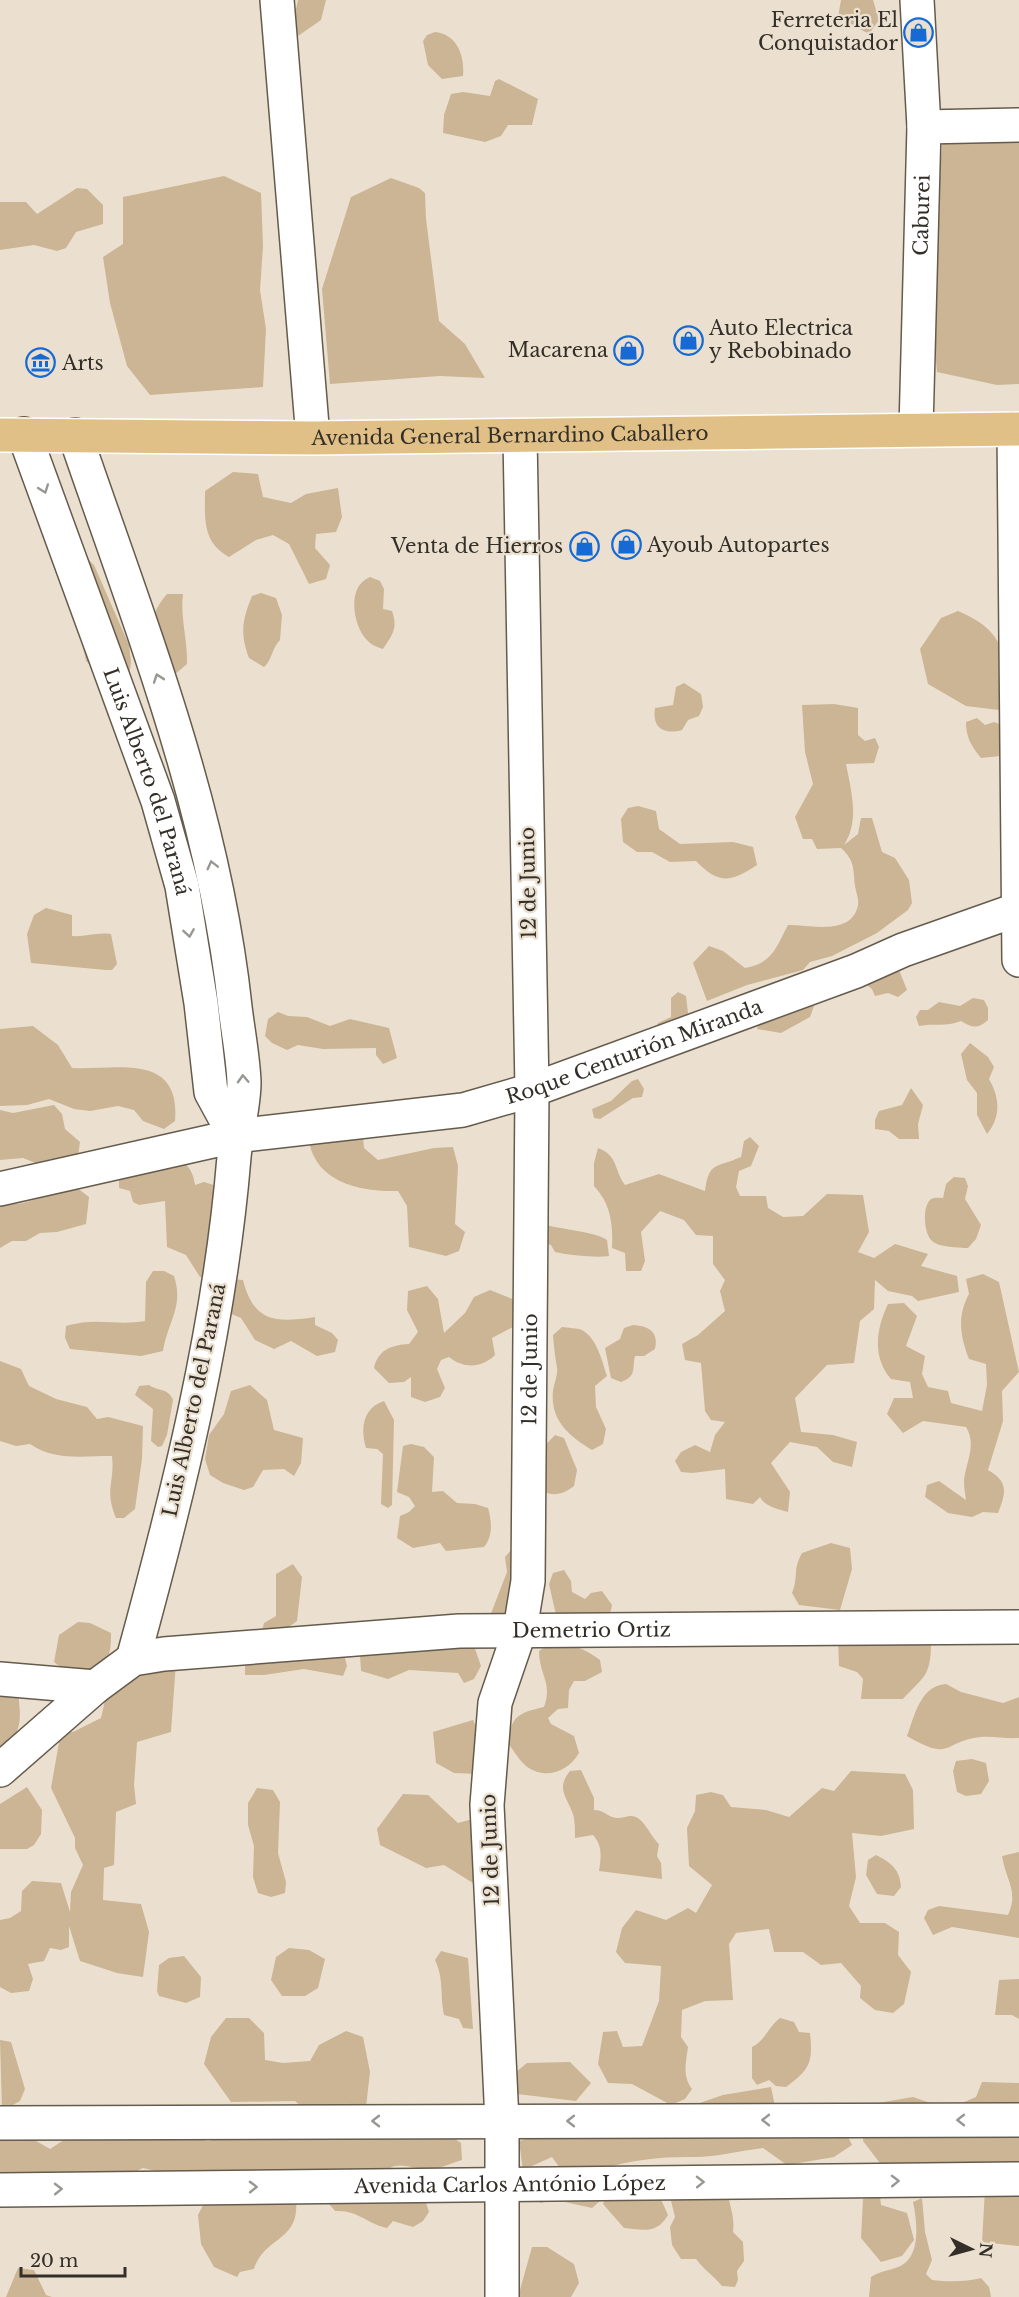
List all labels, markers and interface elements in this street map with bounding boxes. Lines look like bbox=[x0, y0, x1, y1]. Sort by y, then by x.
place label: Ferreteria El Conquistador bbox=[758, 8, 898, 55]
shop icon: Ferreteria El Conquistador bbox=[903, 16, 935, 48]
street label: Caburei bbox=[909, 174, 935, 256]
place label: Auto Electrica y Rebobinado bbox=[708, 316, 854, 363]
shop icon: Auto Electrica y Rebobinado bbox=[672, 324, 704, 356]
shop icon: Macarena bbox=[613, 334, 645, 366]
place label: Macarena bbox=[508, 338, 609, 362]
museum icon: Arts bbox=[25, 347, 57, 379]
place label: Arts bbox=[61, 351, 104, 375]
street label: Avenida General Bernardino Caballero bbox=[310, 421, 709, 450]
one-way arrow bbox=[36, 483, 49, 494]
shop icon: Ayoub Autopartes bbox=[610, 529, 642, 561]
shop icon: Venta de Hierros bbox=[568, 530, 600, 562]
place label: Ayoub Autopartes bbox=[646, 533, 830, 557]
place label: Venta de Hierros bbox=[390, 534, 563, 558]
street label: Luis Alberto del Paraná bbox=[98, 664, 195, 898]
one-way arrow bbox=[153, 673, 165, 684]
street label: 12 de Junio bbox=[515, 827, 541, 939]
one-way arrow bbox=[206, 860, 219, 870]
one-way arrow bbox=[183, 929, 195, 938]
street label: Roque Centurión Miranda bbox=[503, 994, 766, 1109]
one-way arrow bbox=[236, 1074, 249, 1083]
street label: Luis Alberto del Paraná bbox=[157, 1280, 231, 1519]
street label: 12 de Junio bbox=[517, 1313, 542, 1426]
street label: Demetrio Ortiz bbox=[512, 1617, 671, 1643]
street label: 12 de Junio bbox=[476, 1793, 504, 1907]
one-way arrow bbox=[761, 2114, 770, 2126]
one-way arrow bbox=[956, 2114, 965, 2126]
one-way arrow bbox=[371, 2115, 380, 2127]
one-way arrow bbox=[566, 2115, 575, 2127]
street label: Avenida Carlos António López bbox=[353, 2171, 666, 2198]
one-way arrow bbox=[891, 2174, 900, 2187]
one-way arrow bbox=[696, 2176, 705, 2189]
one-way arrow bbox=[249, 2181, 258, 2193]
one-way arrow bbox=[54, 2183, 63, 2196]
north arrow bbox=[941, 2219, 1001, 2279]
scale bar bbox=[21, 2240, 124, 2278]
text: N bbox=[975, 2242, 997, 2259]
text: 20 m bbox=[30, 2250, 78, 2272]

